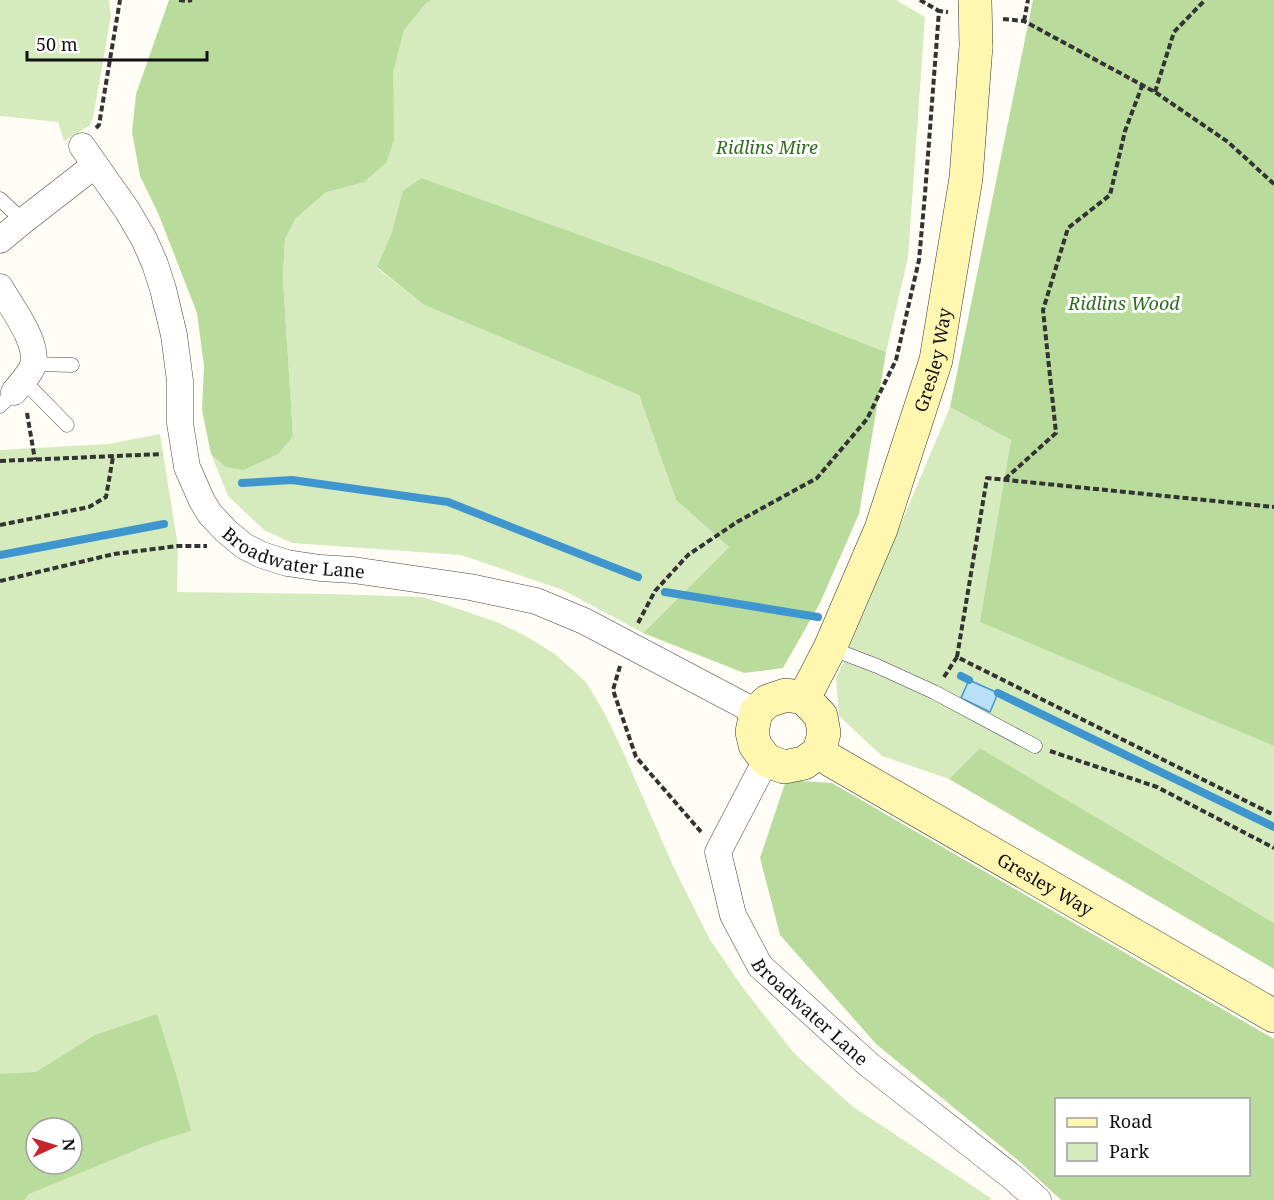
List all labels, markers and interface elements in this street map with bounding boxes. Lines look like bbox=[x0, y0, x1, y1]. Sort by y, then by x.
scale bar bbox=[27, 24, 207, 62]
text: 50 m bbox=[36, 32, 78, 56]
park label: Ridlins Mire bbox=[715, 135, 818, 159]
park label: Ridlins Wood bbox=[1067, 291, 1180, 315]
street label: Gresley Way bbox=[908, 305, 957, 415]
street label: Broadwater Lane bbox=[217, 521, 367, 584]
street label: Gresley Way bbox=[993, 847, 1098, 922]
street label: Broadwater Lane bbox=[746, 954, 874, 1071]
legend bbox=[1055, 1098, 1250, 1176]
text: Road bbox=[1109, 1109, 1152, 1133]
north arrow bbox=[24, 1116, 84, 1176]
text: N bbox=[58, 1138, 80, 1152]
text: Park bbox=[1109, 1139, 1149, 1163]

